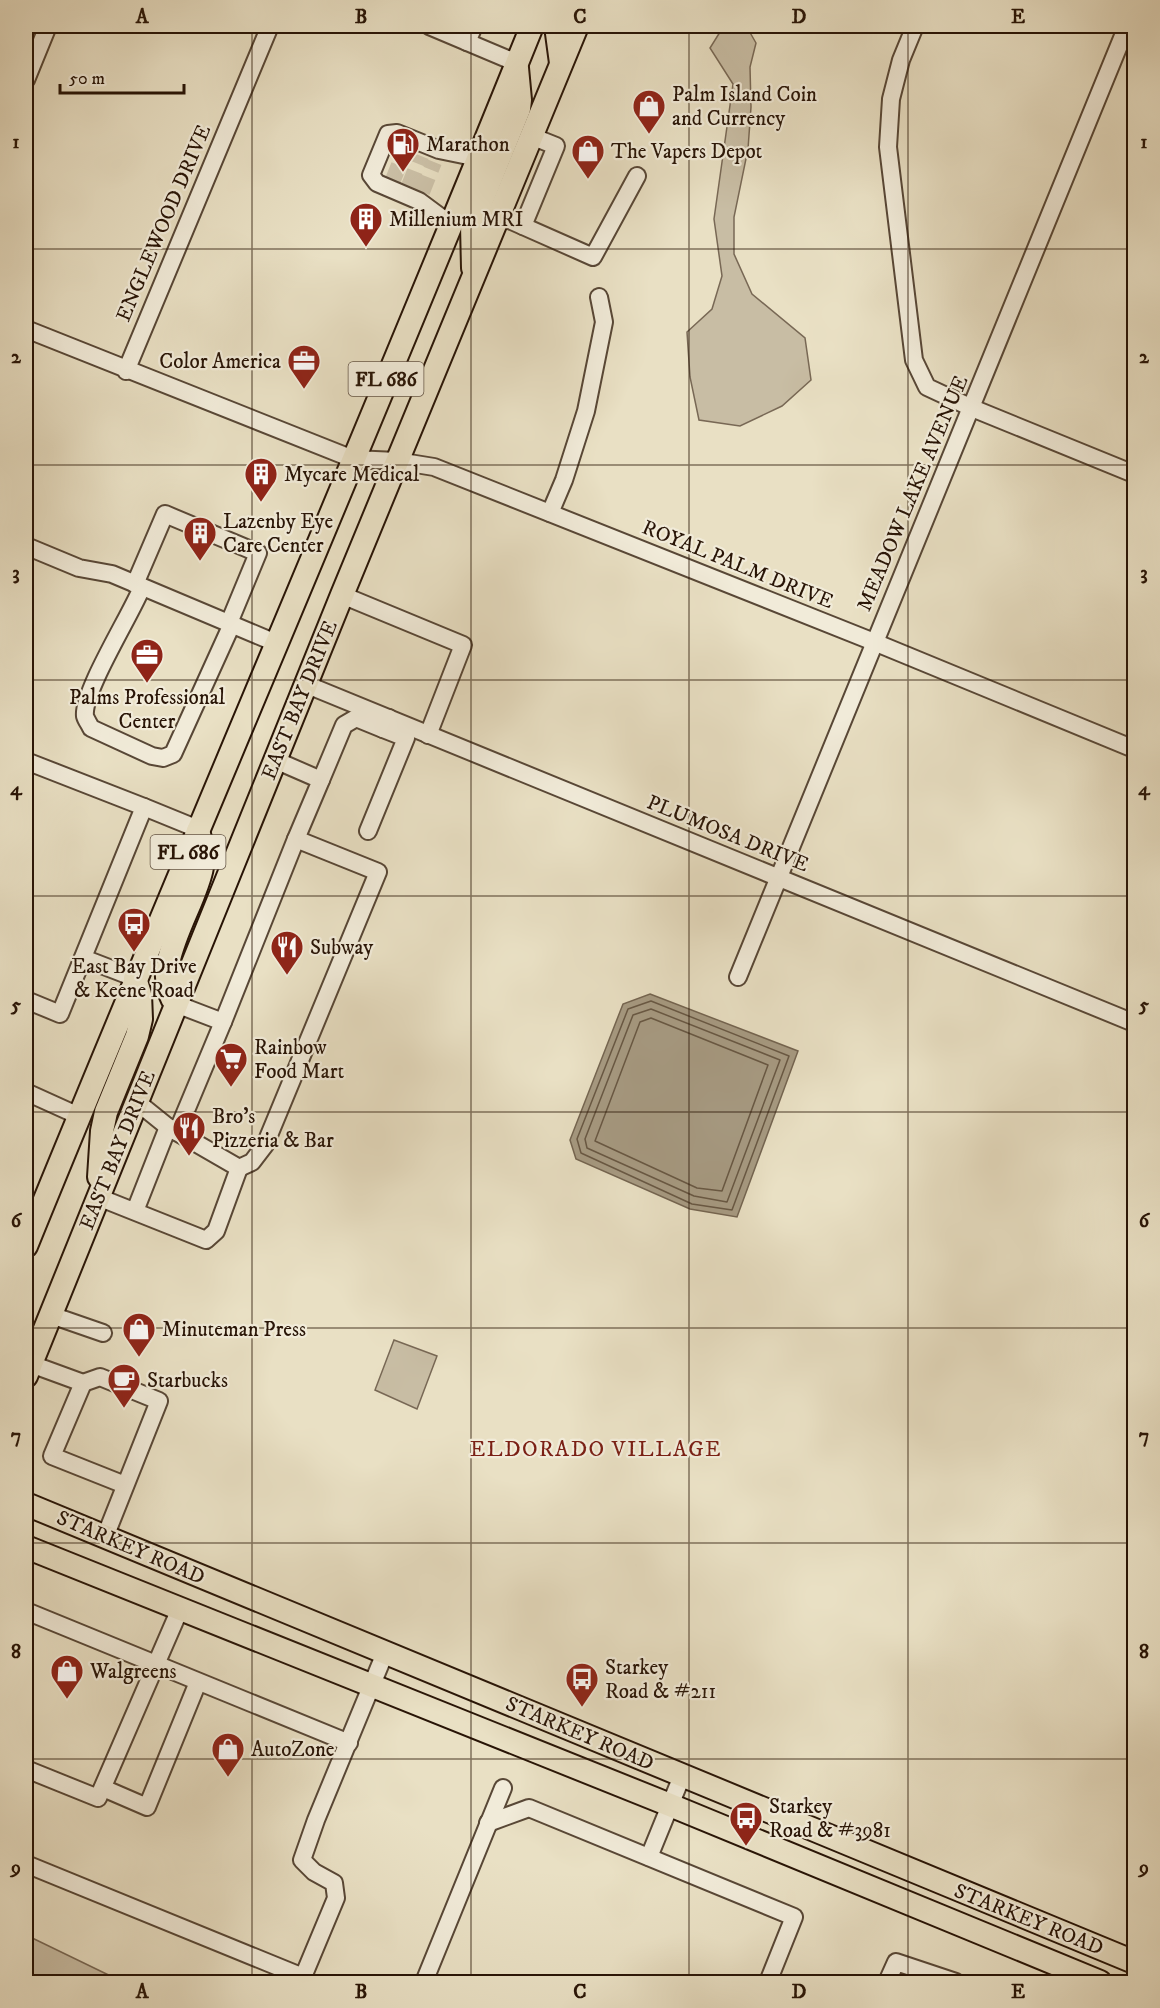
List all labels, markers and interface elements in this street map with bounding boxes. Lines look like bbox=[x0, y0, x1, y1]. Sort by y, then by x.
text: A bbox=[135, 5, 150, 30]
text: B bbox=[355, 5, 367, 30]
text: C bbox=[573, 5, 587, 30]
text: D bbox=[792, 5, 807, 30]
text: E bbox=[1011, 5, 1025, 30]
scale bar bbox=[60, 57, 184, 95]
text: 50 m bbox=[69, 68, 105, 90]
place label: Palm Island Coin and Currency bbox=[672, 82, 817, 132]
shop icon: Palm Island Coin and Currency bbox=[631, 88, 667, 135]
street label: ENGLEWOOD DRIVE bbox=[111, 121, 217, 326]
fuel station icon: Marathon bbox=[385, 126, 421, 173]
text: 1 bbox=[12, 130, 20, 155]
text: 1 bbox=[1140, 130, 1148, 155]
place label: Marathon bbox=[426, 132, 510, 158]
shop icon: The Vapers Depot bbox=[570, 133, 606, 180]
place label: The Vapers Depot bbox=[611, 139, 763, 165]
building icon: Millenium MRI bbox=[348, 201, 384, 248]
place label: Millenium MRI bbox=[389, 207, 523, 233]
office icon: Color America bbox=[286, 343, 322, 390]
text: 2 bbox=[11, 345, 22, 370]
text: 2 bbox=[1139, 345, 1150, 370]
place label: Color America bbox=[159, 349, 281, 375]
road number: FL 686 bbox=[348, 362, 424, 396]
street label: MEADOW LAKE AVENUE bbox=[851, 371, 975, 615]
building icon: Mycare Medical bbox=[243, 456, 279, 503]
place label: Mycare Medical bbox=[284, 462, 420, 488]
place label: Lazenby Eye Care Center bbox=[223, 509, 334, 559]
building icon: Lazenby Eye Care Center bbox=[182, 515, 218, 562]
street label: ROYAL PALM DRIVE bbox=[638, 515, 837, 615]
text: 3 bbox=[12, 561, 20, 586]
text: 3 bbox=[1140, 561, 1148, 586]
street label: EAST BAY DRIVE bbox=[256, 617, 344, 784]
office icon: Palms Professional Center bbox=[129, 637, 165, 684]
place label: Palms Professional Center bbox=[69, 685, 226, 735]
text: 4 bbox=[10, 777, 23, 802]
text: 4 bbox=[1138, 777, 1151, 802]
street label: PLUMOSA DRIVE bbox=[643, 790, 812, 878]
road number: FL 686 bbox=[150, 835, 225, 869]
bus stop icon: East Bay Drive & Keene Road bbox=[116, 906, 152, 953]
restaurant icon: Subway bbox=[269, 929, 305, 976]
place label: Subway bbox=[310, 935, 374, 961]
place label: East Bay Drive & Keene Road bbox=[71, 954, 197, 1004]
text: 5 bbox=[10, 993, 21, 1018]
text: 5 bbox=[1138, 993, 1149, 1018]
place label: Rainbow Food Mart bbox=[254, 1035, 345, 1085]
supermarket icon: Rainbow Food Mart bbox=[213, 1041, 249, 1088]
street label: EAST BAY DRIVE bbox=[74, 1067, 162, 1234]
place label: Bro's Pizzeria & Bar bbox=[212, 1104, 334, 1154]
restaurant icon: Bro's Pizzeria & Bar bbox=[171, 1110, 207, 1157]
text: 6 bbox=[11, 1209, 23, 1234]
text: 6 bbox=[1139, 1209, 1151, 1234]
shop icon: Minuteman Press bbox=[121, 1311, 157, 1358]
place label: Minuteman Press bbox=[162, 1317, 306, 1343]
cafe icon: Starbucks bbox=[106, 1362, 142, 1409]
place label: Starbucks bbox=[147, 1368, 228, 1394]
text: 7 bbox=[11, 1424, 21, 1449]
text: 7 bbox=[1139, 1424, 1149, 1449]
district label: ELDORADO VILLAGE bbox=[470, 1436, 722, 1463]
street label: STARKEY ROAD bbox=[53, 1505, 209, 1591]
text: 8 bbox=[11, 1640, 21, 1665]
text: 8 bbox=[1139, 1640, 1149, 1665]
shop icon: Walgreens bbox=[49, 1653, 85, 1700]
place label: Starkey Road & #211 bbox=[605, 1655, 716, 1705]
place label: Walgreens bbox=[89, 1659, 177, 1685]
bus stop icon: Starkey Road & #211 bbox=[564, 1661, 600, 1708]
street label: STARKEY ROAD bbox=[502, 1691, 658, 1777]
shop icon: AutoZone bbox=[210, 1731, 246, 1778]
place label: AutoZone bbox=[251, 1737, 335, 1763]
place label: Starkey Road & #3981 bbox=[769, 1794, 891, 1844]
bus stop icon: Starkey Road & #3981 bbox=[728, 1800, 764, 1847]
text: 9 bbox=[9, 1856, 21, 1881]
text: 9 bbox=[1137, 1856, 1149, 1881]
street label: STARKEY ROAD bbox=[950, 1878, 1107, 1962]
text: A bbox=[135, 1980, 150, 2005]
text: B bbox=[355, 1980, 367, 2005]
text: C bbox=[573, 1980, 587, 2005]
text: D bbox=[792, 1980, 807, 2005]
text: E bbox=[1011, 1980, 1025, 2005]

